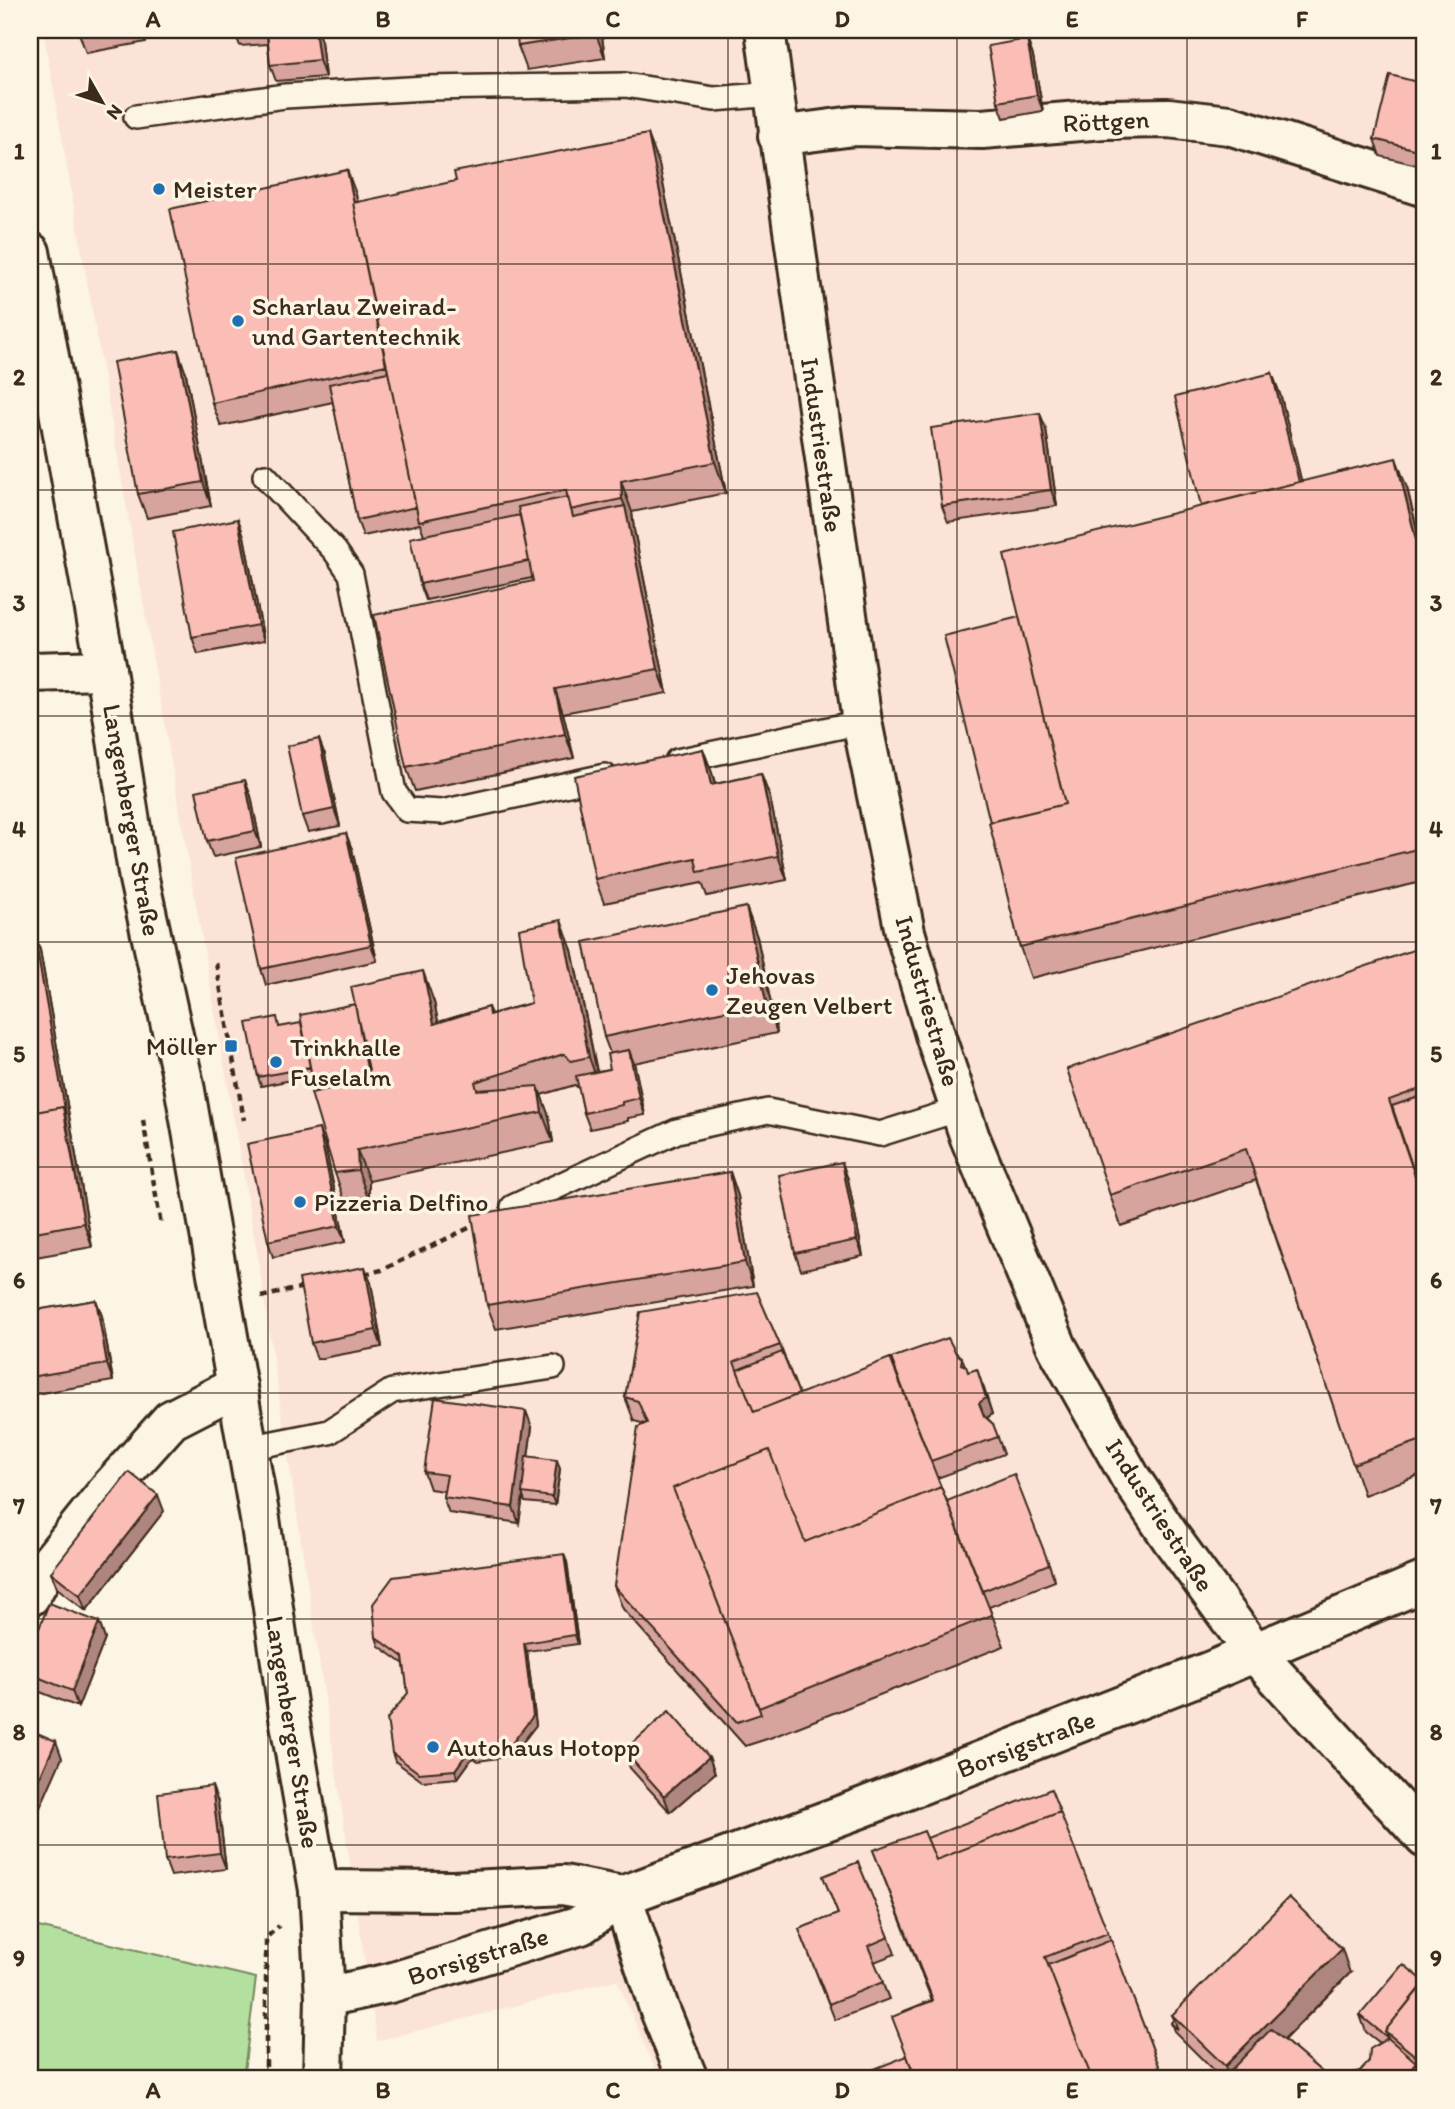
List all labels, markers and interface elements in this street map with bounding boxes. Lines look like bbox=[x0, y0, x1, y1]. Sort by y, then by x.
text: A bbox=[145, 5, 161, 33]
text: B bbox=[376, 5, 391, 33]
text: C bbox=[606, 5, 621, 33]
text: D bbox=[834, 5, 850, 33]
text: E bbox=[1066, 5, 1079, 33]
text: F bbox=[1296, 5, 1309, 33]
north arrow bbox=[66, 66, 136, 136]
text: N bbox=[102, 100, 128, 125]
street label: Röttgen bbox=[1062, 103, 1150, 139]
text: 1 bbox=[14, 137, 25, 165]
text: 1 bbox=[1431, 137, 1442, 165]
place label: Meister bbox=[173, 173, 257, 205]
marker: Meister bbox=[151, 181, 167, 197]
place label: Scharlau Zweirad- und Gartentechnik bbox=[252, 290, 461, 352]
marker: Scharlau Zweirad- und Gartentechnik bbox=[230, 313, 246, 329]
street label: Industriestraße bbox=[794, 355, 850, 535]
text: 2 bbox=[13, 363, 26, 391]
text: 2 bbox=[1430, 363, 1443, 391]
text: 3 bbox=[13, 589, 26, 617]
text: 3 bbox=[1430, 589, 1443, 617]
street label: Langenberger Straße bbox=[96, 701, 168, 939]
text: 4 bbox=[12, 815, 26, 843]
text: 4 bbox=[1429, 815, 1443, 843]
street label: Industriestraße bbox=[888, 912, 968, 1090]
place label: Jehovas Zeugen Velbert bbox=[726, 959, 893, 1021]
marker: Jehovas Zeugen Velbert bbox=[704, 982, 720, 998]
place label: Möller bbox=[146, 1030, 218, 1062]
place label: Trinkhalle Fuselalm bbox=[290, 1031, 401, 1093]
marker: Möller bbox=[223, 1038, 239, 1054]
text: 5 bbox=[13, 1040, 25, 1068]
text: 5 bbox=[1430, 1040, 1442, 1068]
marker: Trinkhalle Fuselalm bbox=[268, 1054, 284, 1070]
place label: Pizzeria Delfino bbox=[314, 1186, 489, 1218]
marker: Pizzeria Delfino bbox=[292, 1194, 308, 1210]
text: 6 bbox=[13, 1266, 25, 1294]
text: 6 bbox=[1430, 1266, 1442, 1294]
street label: Industriestraße bbox=[1099, 1432, 1221, 1598]
text: 7 bbox=[12, 1492, 25, 1520]
text: 7 bbox=[1429, 1492, 1442, 1520]
street label: Langenberger Straße bbox=[259, 1613, 327, 1851]
street label: Borsigstraße bbox=[952, 1703, 1100, 1785]
text: 8 bbox=[13, 1718, 26, 1746]
text: 8 bbox=[1430, 1718, 1443, 1746]
place label: Autohaus Hotopp bbox=[447, 1731, 640, 1763]
marker: Autohaus Hotopp bbox=[425, 1739, 441, 1755]
street label: Borsigstraße bbox=[404, 1919, 552, 1993]
text: 9 bbox=[13, 1944, 25, 1972]
text: 9 bbox=[1430, 1944, 1442, 1972]
text: A bbox=[145, 2076, 161, 2104]
text: B bbox=[376, 2076, 391, 2104]
text: C bbox=[606, 2076, 621, 2104]
text: D bbox=[834, 2076, 850, 2104]
text: E bbox=[1066, 2076, 1079, 2104]
text: F bbox=[1296, 2076, 1309, 2104]

